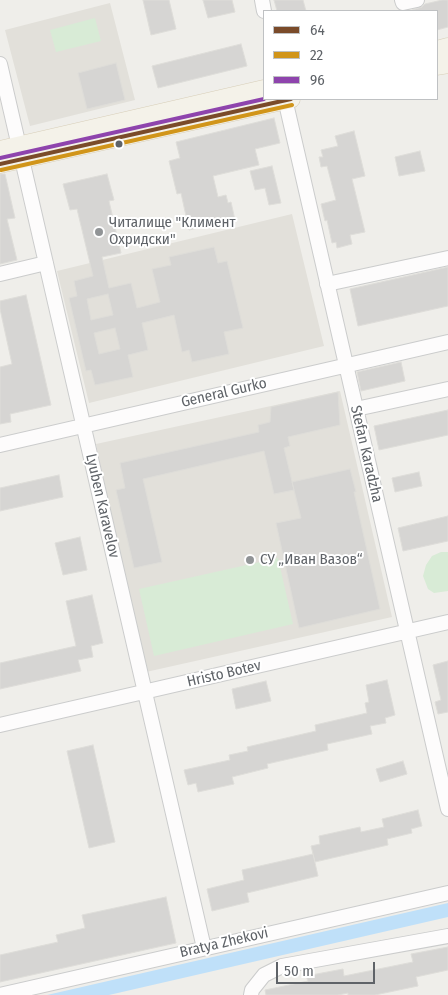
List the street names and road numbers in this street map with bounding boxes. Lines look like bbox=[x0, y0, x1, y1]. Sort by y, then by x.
street label: General Gurko bbox=[179, 374, 269, 412]
street label: Stefan Karadzha bbox=[346, 404, 386, 504]
street label: Lyuben Karavelov bbox=[81, 452, 123, 560]
street label: Hristo Botev bbox=[185, 657, 263, 691]
street label: Bratya Zhekovi bbox=[178, 924, 270, 962]

